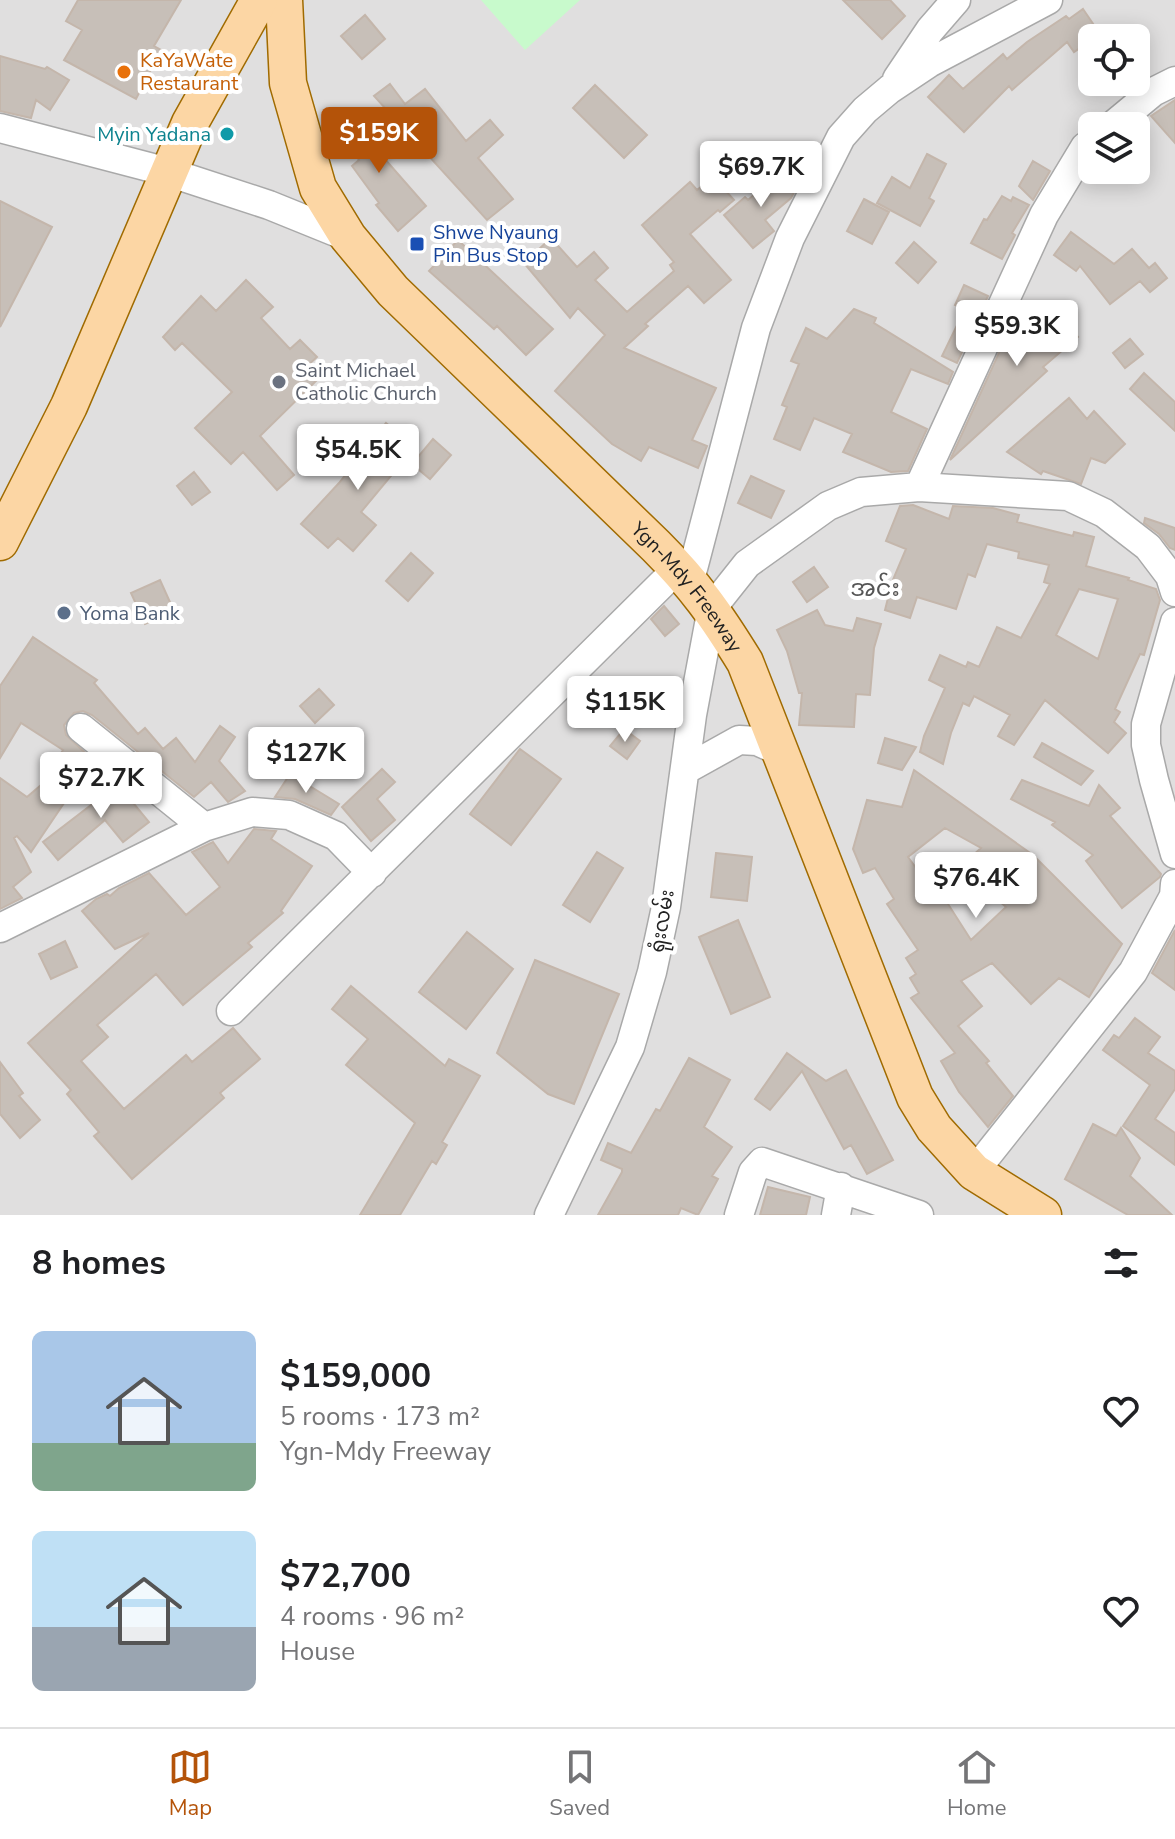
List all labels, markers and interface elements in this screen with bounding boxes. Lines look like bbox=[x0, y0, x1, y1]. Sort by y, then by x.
map controls bbox=[1078, 24, 1150, 184]
button: locate bbox=[1078, 24, 1150, 96]
place label: KaYaWate Restaurant bbox=[140, 47, 239, 97]
marker: KaYaWate Restaurant bbox=[115, 63, 133, 81]
pin: $159K bbox=[323, 107, 435, 175]
button: layers bbox=[1078, 112, 1150, 184]
text: $159K bbox=[339, 115, 419, 150]
place label: Myin Yadana bbox=[97, 121, 211, 148]
marker: Myin Yadana bbox=[218, 125, 236, 143]
pin: $69.7K bbox=[696, 141, 826, 209]
text: $69.7K bbox=[718, 149, 804, 184]
place label: Shwe Nyaung Pin Bus Stop bbox=[433, 219, 559, 269]
marker: Shwe Nyaung Pin Bus Stop bbox=[408, 235, 426, 253]
pin: $59.3K bbox=[952, 300, 1082, 368]
text: $59.3K bbox=[974, 308, 1060, 343]
place label: Saint Michael Catholic Church bbox=[295, 357, 437, 407]
marker: Saint Michael Catholic Church bbox=[270, 373, 288, 391]
pin: $54.5K bbox=[293, 424, 423, 492]
text: $54.5K bbox=[315, 432, 401, 467]
street label: Ygn-Mdy Freeway bbox=[625, 515, 750, 658]
district label: အင်း bbox=[850, 572, 900, 604]
place label: Yoma Bank bbox=[79, 600, 181, 627]
marker: Yoma Bank bbox=[55, 604, 73, 622]
pin: $115K bbox=[569, 676, 681, 744]
text: $115K bbox=[585, 684, 665, 719]
pin: $127K bbox=[250, 727, 362, 795]
text: $127K bbox=[266, 735, 346, 770]
pin: $72.7K bbox=[36, 752, 166, 820]
text: $72.7K bbox=[58, 760, 144, 795]
pin: $76.4K bbox=[911, 852, 1041, 920]
text: $76.4K bbox=[933, 860, 1019, 895]
street label: ရုံးလမ်း bbox=[642, 887, 684, 955]
text: 8 homes bbox=[32, 1240, 166, 1286]
icon: filters bbox=[1099, 1241, 1143, 1285]
text: $159,000 bbox=[280, 1353, 431, 1399]
icon: home bbox=[96, 1363, 192, 1459]
icon: heart bbox=[1099, 1389, 1143, 1433]
text: 5 rooms · 173 m² bbox=[280, 1399, 480, 1434]
text: Ygn-Mdy Freeway bbox=[280, 1434, 491, 1469]
text: $72,700 bbox=[280, 1553, 411, 1599]
icon: home bbox=[96, 1563, 192, 1659]
icon: heart bbox=[1099, 1589, 1143, 1633]
text: 4 rooms · 96 m² bbox=[280, 1599, 464, 1634]
text: House bbox=[280, 1634, 355, 1669]
tab: Map bbox=[168, 1745, 212, 1823]
tab: Saved bbox=[549, 1745, 610, 1823]
tab: Home bbox=[947, 1745, 1007, 1823]

